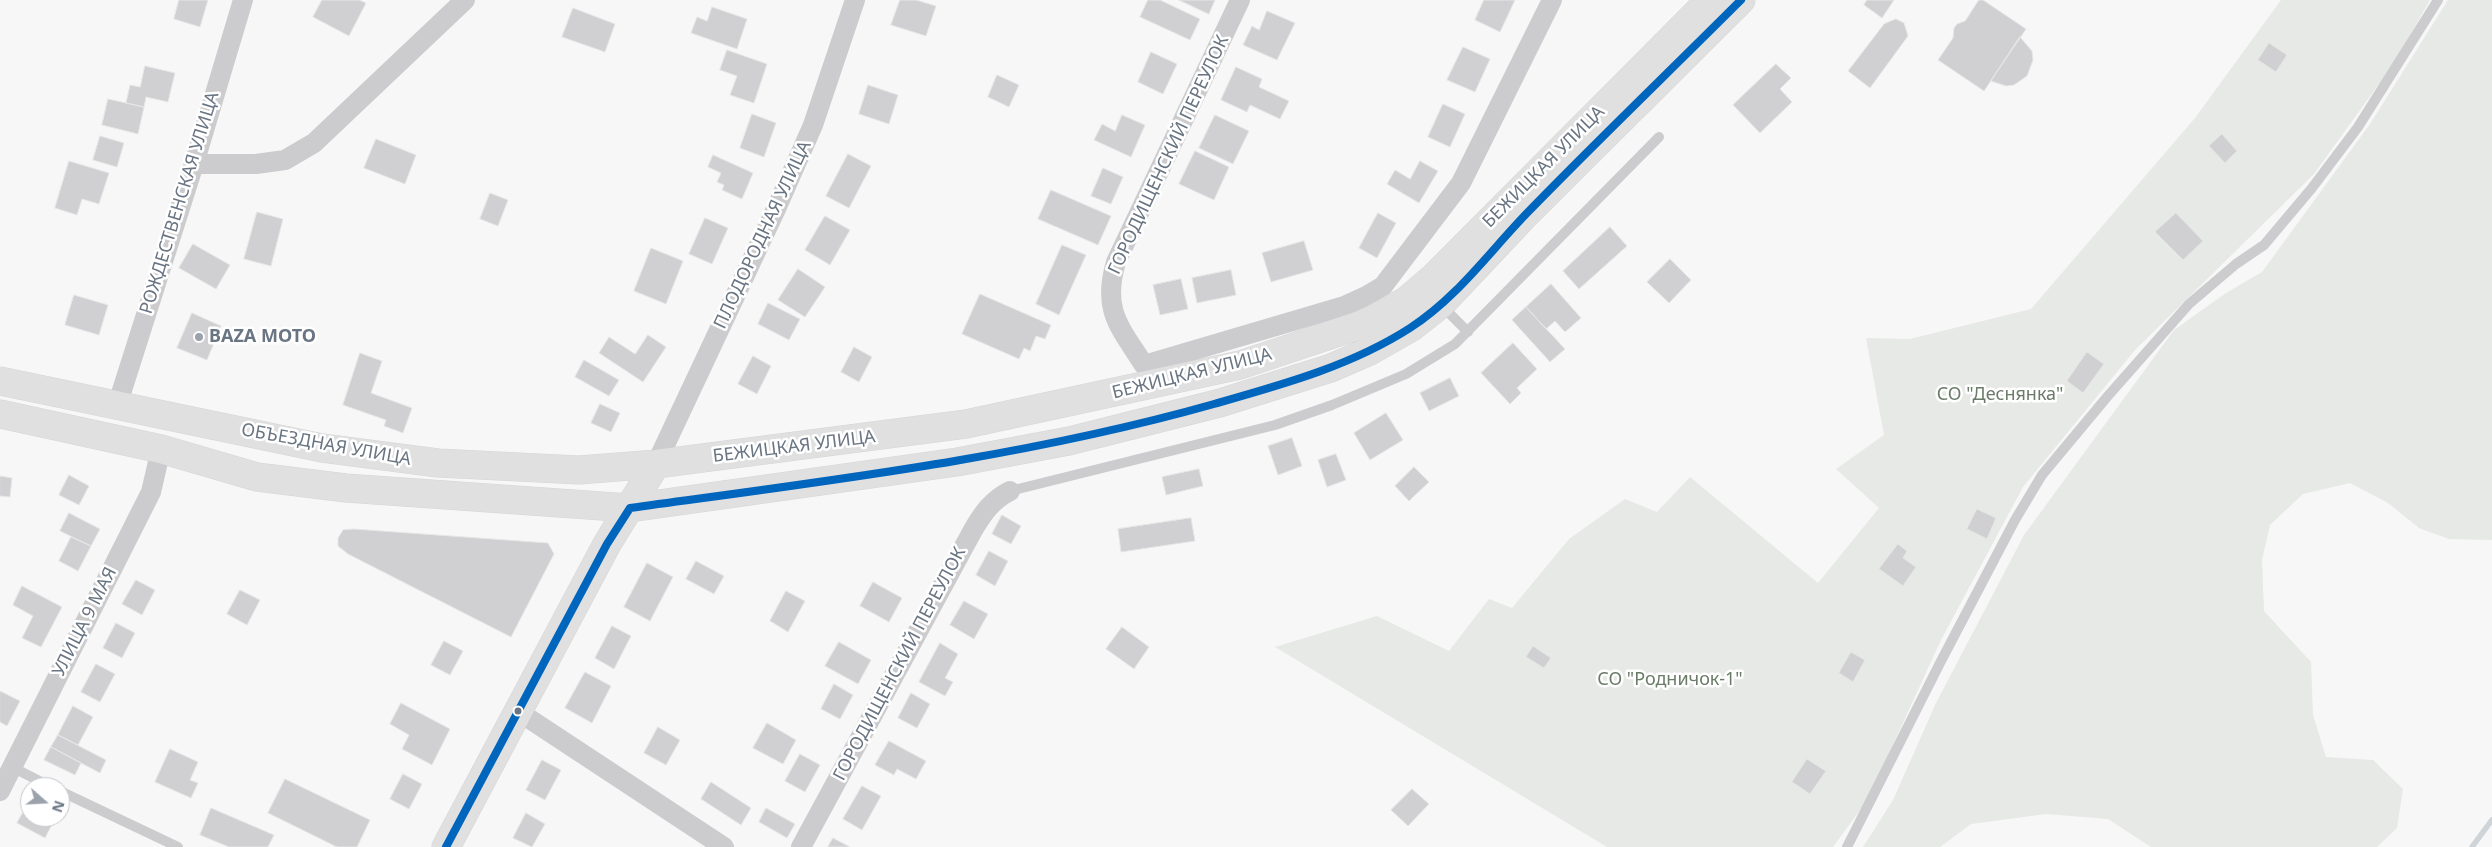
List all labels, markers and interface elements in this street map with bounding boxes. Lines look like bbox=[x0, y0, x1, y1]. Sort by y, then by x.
street label: ГОРОДИЩЕНСКИЙ ПЕРЕУЛОК bbox=[1104, 32, 1234, 278]
street label: РОЖДЕСТВЕНСКАЯ УЛИЦА bbox=[136, 89, 224, 317]
street label: БЕЖИЦКАЯ УЛИЦА bbox=[1479, 102, 1609, 232]
street label: ПЛОДОРОДНАЯ УЛИЦА bbox=[710, 137, 816, 333]
place label: BAZA MOTO bbox=[209, 326, 316, 348]
marker: BAZA MOTO bbox=[193, 331, 205, 343]
street label: БЕЖИЦКАЯ УЛИЦА bbox=[1110, 344, 1274, 404]
park label: СО "Деснянка" bbox=[1937, 384, 2063, 406]
street label: ОБЪЕЗДНАЯ УЛИЦА bbox=[239, 419, 413, 471]
street label: БЕЖИЦКАЯ УЛИЦА bbox=[711, 426, 877, 468]
street label: ГОРОДИЩЕНСКИЙ ПЕРЕУЛОК bbox=[829, 544, 971, 784]
street label: УЛИЦА 9 МАЯ bbox=[48, 564, 122, 680]
park label: СО "Родничок-1" bbox=[1597, 669, 1743, 691]
unlabelled marker bbox=[513, 706, 523, 716]
north arrow bbox=[20, 777, 70, 827]
text: N bbox=[48, 798, 70, 815]

